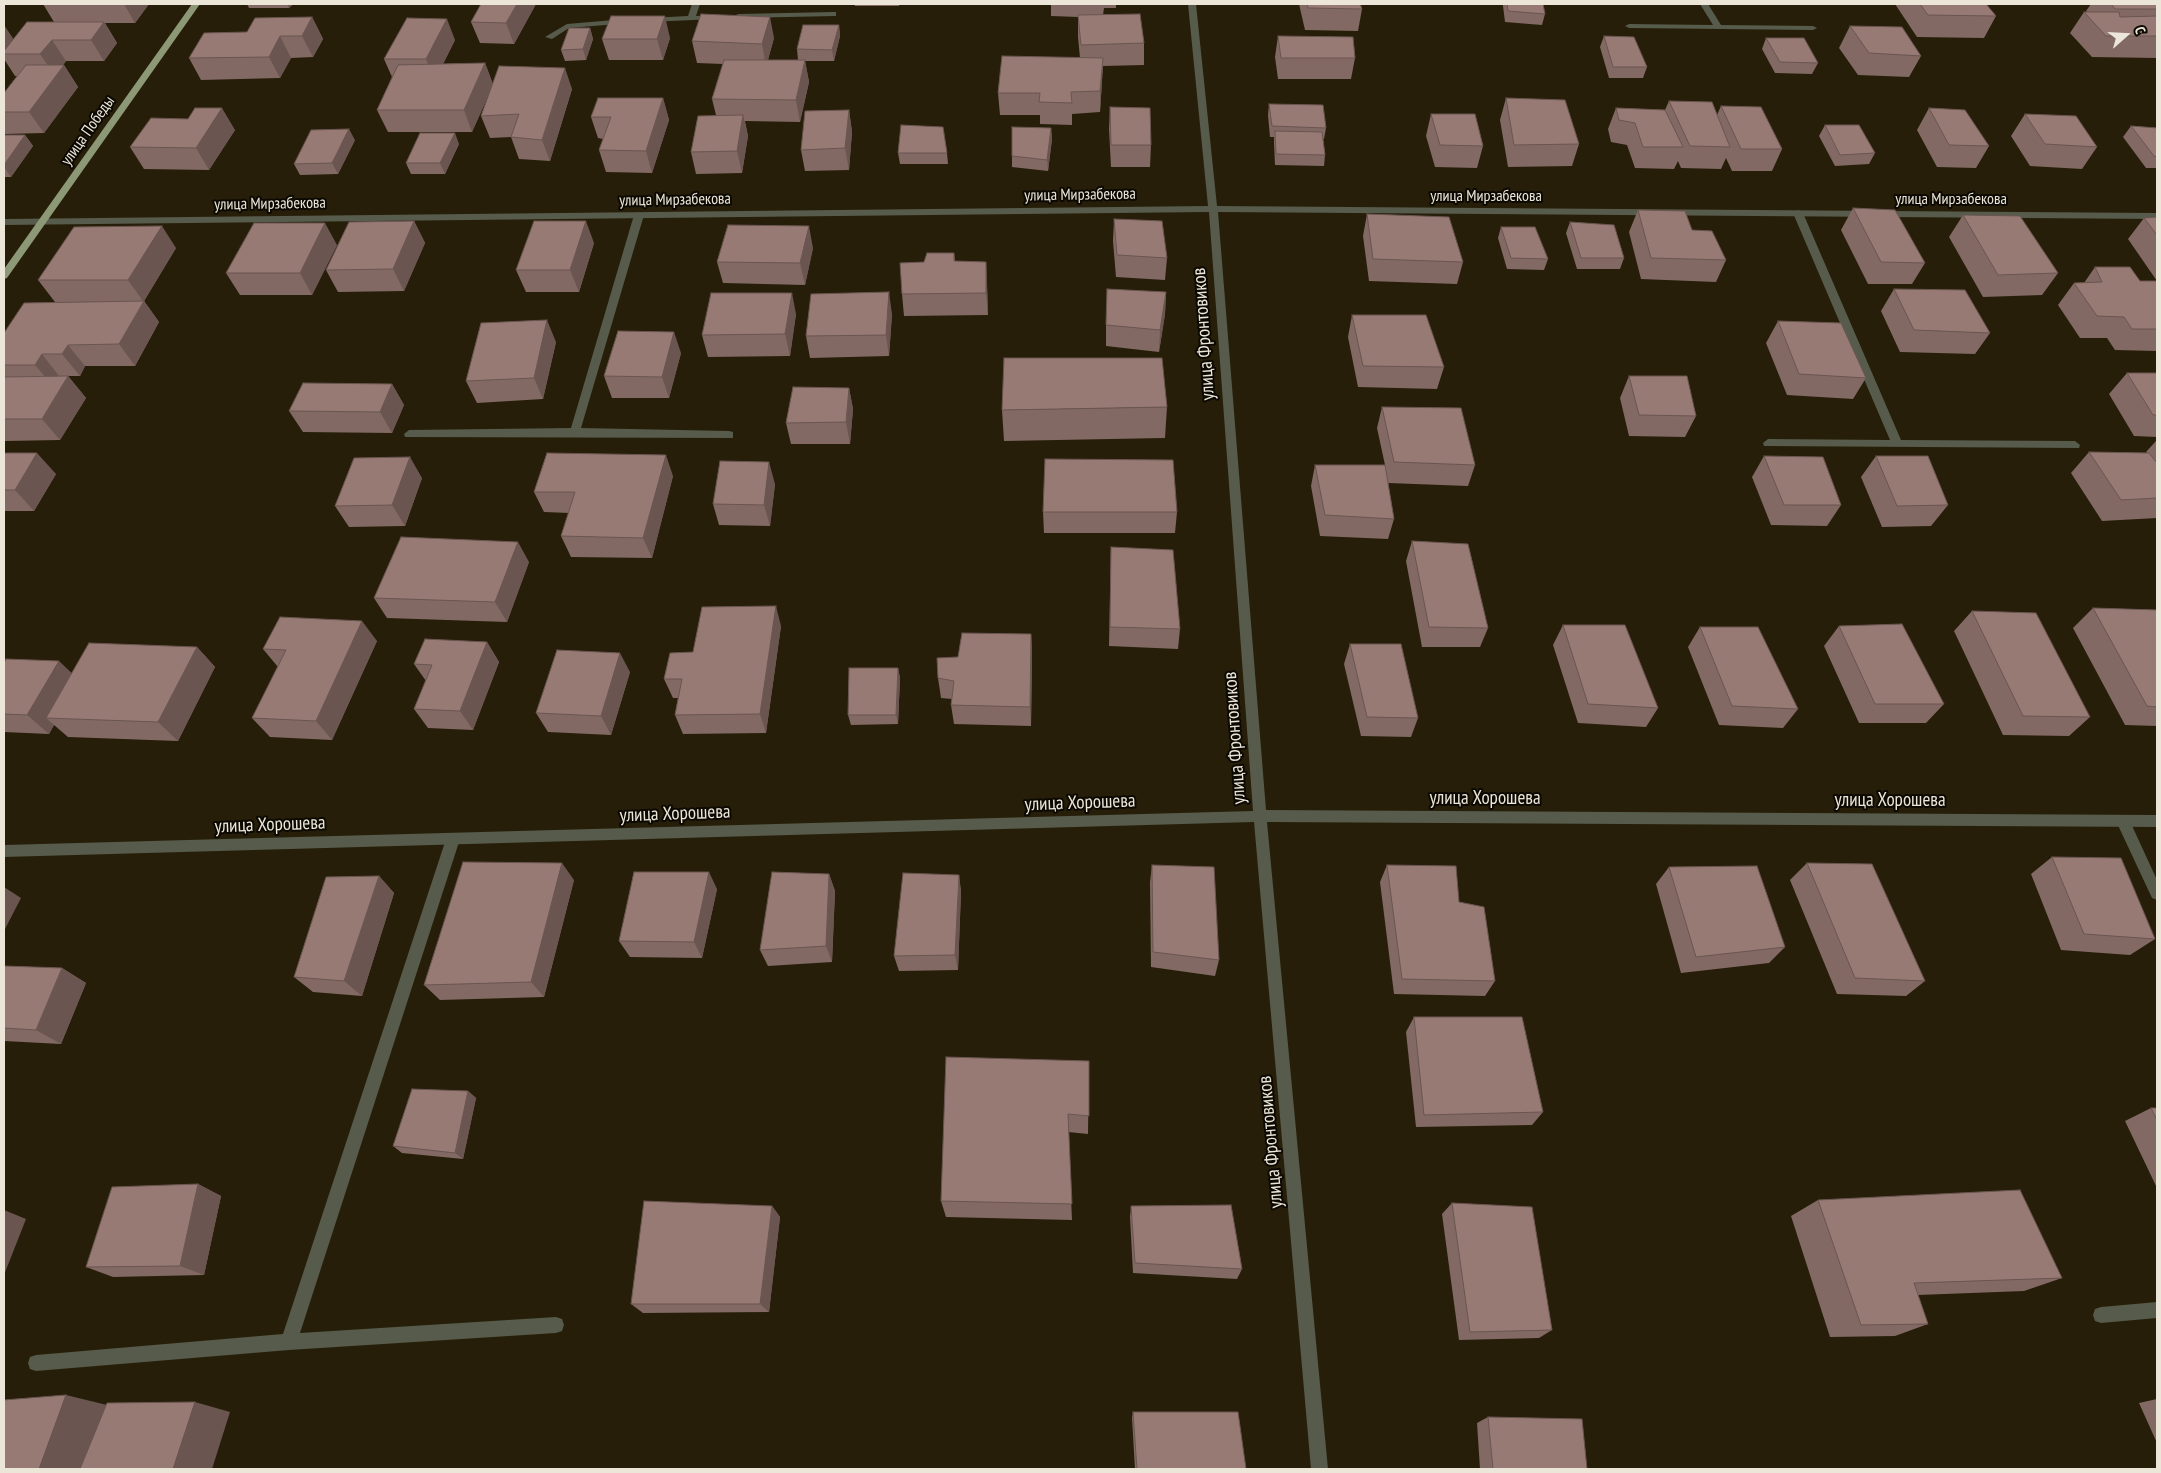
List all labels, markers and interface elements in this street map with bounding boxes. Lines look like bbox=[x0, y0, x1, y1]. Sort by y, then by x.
north arrow bbox=[2101, 10, 2151, 60]
text: С bbox=[2131, 24, 2150, 36]
street label: улица Победы bbox=[57, 93, 119, 169]
street label: улица Мирзабекова bbox=[1024, 184, 1136, 206]
street label: улица Мирзабекова bbox=[1430, 186, 1542, 206]
street label: улица Мирзабекова bbox=[619, 189, 731, 211]
street label: улица Мирзабекова bbox=[1895, 189, 2007, 209]
street label: улица Мирзабекова bbox=[214, 193, 326, 215]
street label: улица Фронтовиков bbox=[1188, 267, 1220, 401]
street label: улица Фронтовиков bbox=[1219, 671, 1251, 805]
street label: улица Хорошева bbox=[1430, 788, 1540, 810]
street label: улица Хорошева bbox=[1024, 790, 1136, 816]
street label: улица Хорошева bbox=[1835, 790, 1945, 812]
street label: улица Хорошева bbox=[619, 801, 731, 827]
street label: улица Хорошева bbox=[214, 812, 326, 838]
street label: улица Фронтовиков bbox=[1254, 1075, 1288, 1209]

